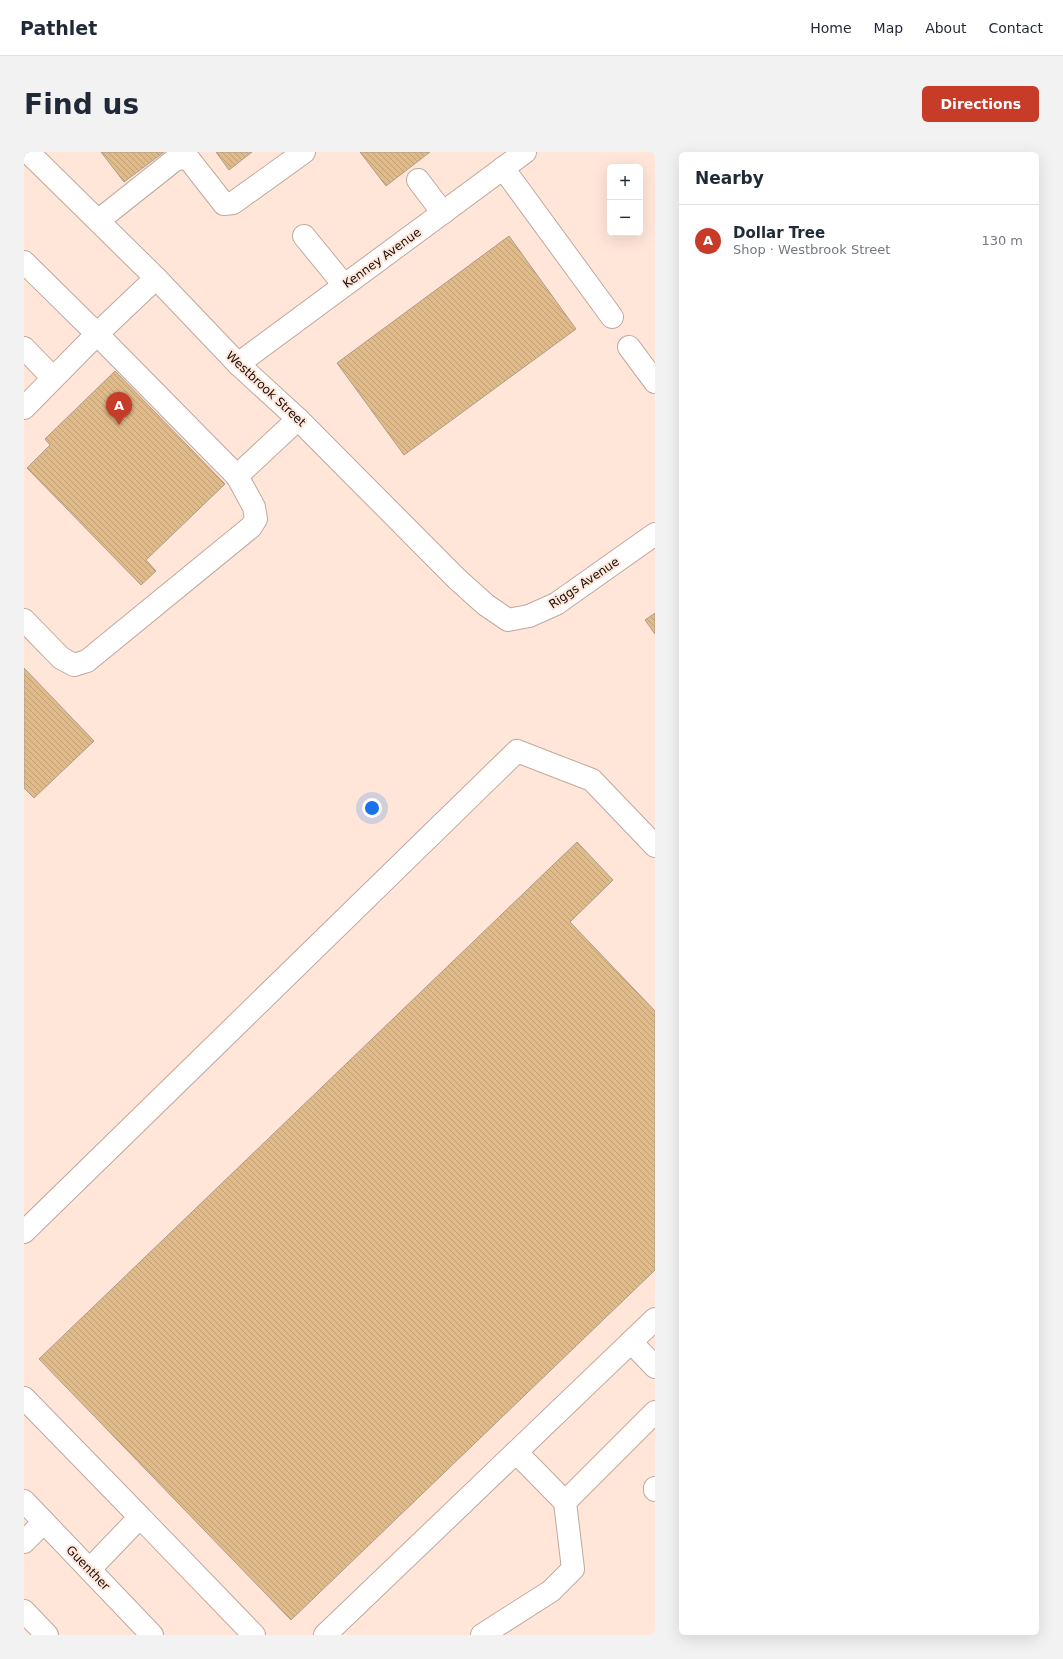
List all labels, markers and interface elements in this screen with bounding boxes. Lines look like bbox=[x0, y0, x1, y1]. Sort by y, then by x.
text: Pathlet bbox=[20, 17, 97, 39]
text: Home bbox=[810, 20, 852, 36]
text: Map bbox=[874, 20, 903, 36]
text: About bbox=[925, 20, 967, 36]
text: Contact bbox=[989, 20, 1043, 36]
button: Directions bbox=[922, 86, 1039, 122]
text: Find us bbox=[24, 88, 139, 121]
map controls bbox=[607, 164, 643, 236]
button: + bbox=[607, 164, 643, 200]
text: Nearby bbox=[695, 168, 764, 188]
button: − bbox=[607, 200, 643, 236]
text: Dollar Tree bbox=[733, 224, 825, 242]
street label: Kenney Avenue bbox=[340, 225, 424, 291]
text: A bbox=[703, 233, 713, 248]
text: 130 m bbox=[981, 233, 1023, 248]
text: Shop · Westbrook Street bbox=[733, 242, 890, 257]
street label: Westbrook Street bbox=[223, 349, 309, 430]
pin: A bbox=[106, 392, 132, 425]
street label: Riggs Avenue bbox=[546, 554, 622, 612]
your location bbox=[362, 798, 382, 818]
street label: Guenther bbox=[63, 1543, 113, 1593]

